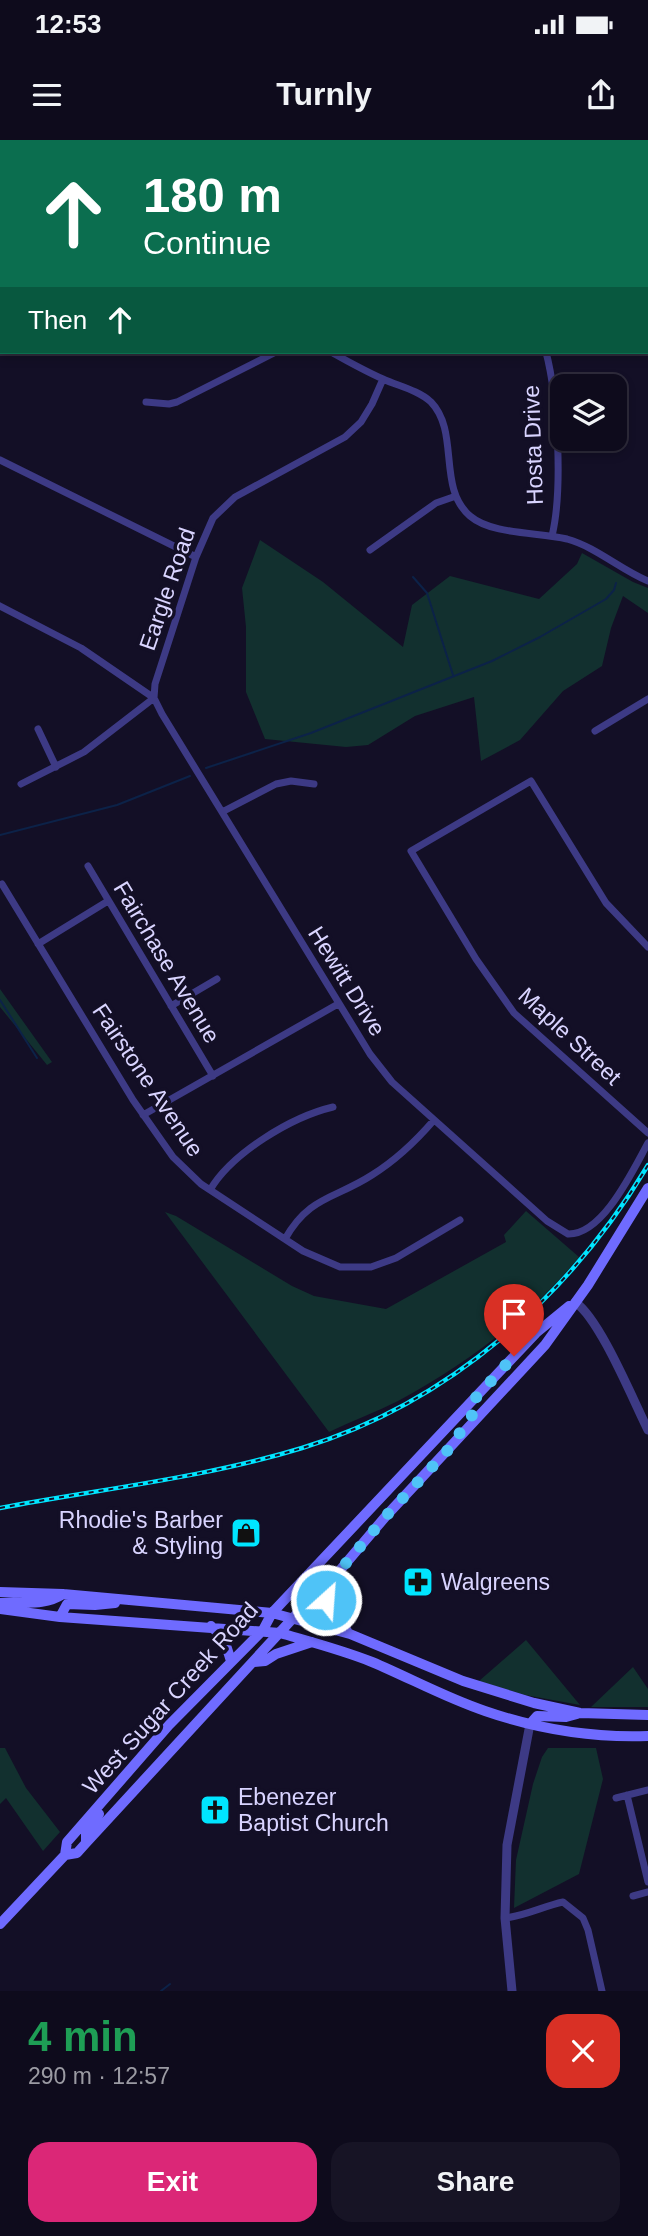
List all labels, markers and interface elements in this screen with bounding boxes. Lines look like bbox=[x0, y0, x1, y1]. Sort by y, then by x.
text: 12:53 bbox=[35, 9, 102, 39]
icon: menu bbox=[28, 76, 66, 114]
text: Turnly bbox=[276, 76, 372, 112]
icon: share bbox=[582, 76, 620, 114]
icon: ahead bbox=[28, 168, 119, 259]
text: 180 m bbox=[143, 168, 282, 222]
text: Continue bbox=[143, 225, 271, 261]
icon: ahead bbox=[101, 301, 139, 339]
text: Then bbox=[28, 305, 87, 335]
map controls bbox=[550, 374, 627, 451]
button: layers bbox=[550, 374, 627, 451]
street label: Hosta Drive bbox=[518, 385, 548, 505]
street label: Eargle Road bbox=[134, 524, 200, 654]
street label: Fairchase Avenue bbox=[109, 877, 225, 1047]
street label: Hewitt Drive bbox=[303, 922, 391, 1040]
street label: Maple Street bbox=[513, 982, 627, 1090]
street label: Fairstone Avenue bbox=[87, 999, 209, 1161]
pin bbox=[484, 1284, 544, 1356]
icon: arrive bbox=[495, 1295, 533, 1333]
place label: Rhodie's Barber & Styling bbox=[59, 1507, 223, 1559]
shop icon: Rhodie's Barber & Styling bbox=[229, 1516, 263, 1550]
position arrow bbox=[289, 1563, 363, 1637]
pharmacy icon: Walgreens bbox=[401, 1565, 435, 1599]
place label: Walgreens bbox=[441, 1569, 550, 1595]
street label: West Sugar Creek Road bbox=[77, 1597, 263, 1799]
place label: Ebenezer Baptist Church bbox=[238, 1784, 389, 1836]
church icon: Ebenezer Baptist Church bbox=[198, 1793, 232, 1827]
text: 4 min bbox=[28, 2013, 138, 2060]
button: close bbox=[546, 2014, 620, 2088]
text: 290 m · 12:57 bbox=[28, 2063, 170, 2089]
button: Exit bbox=[28, 2142, 317, 2222]
button: Share bbox=[331, 2142, 620, 2222]

